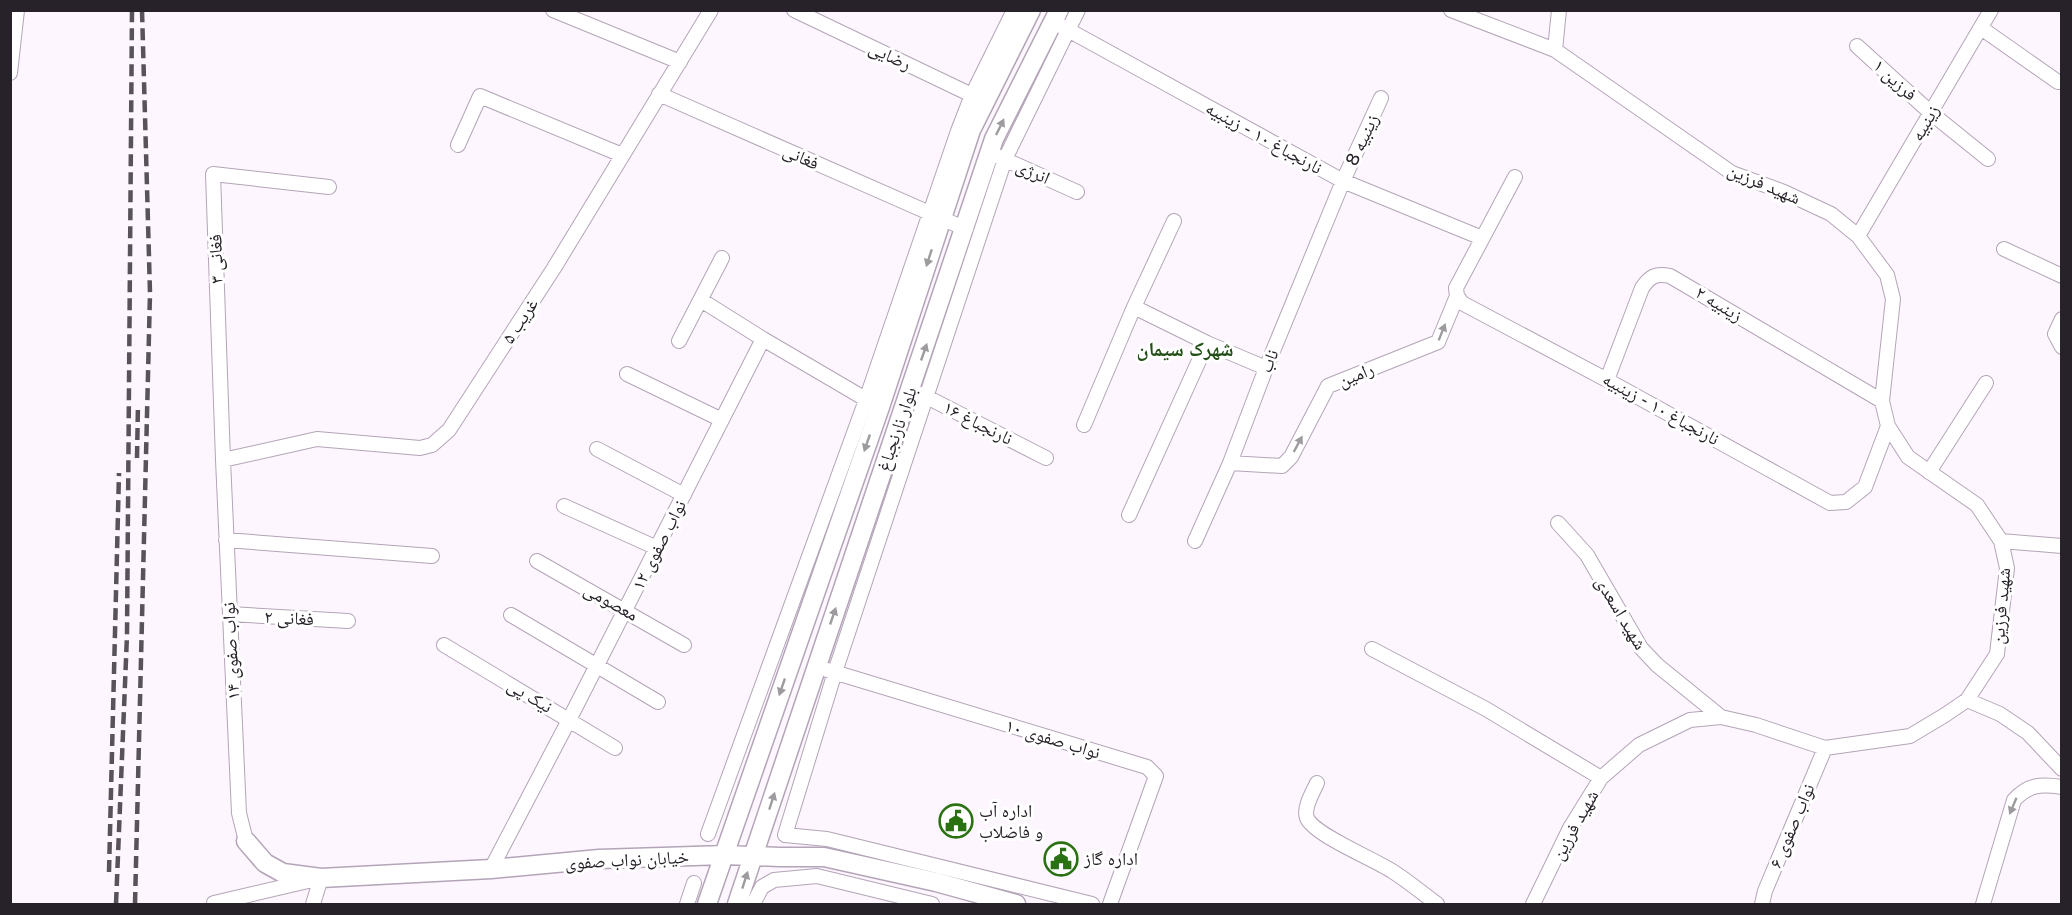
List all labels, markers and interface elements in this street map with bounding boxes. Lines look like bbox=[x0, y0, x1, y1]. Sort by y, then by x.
street label: رضایی bbox=[865, 37, 915, 75]
street label: فرزین ۱ bbox=[1869, 55, 1921, 105]
street label: نارنجباغ ۱۰ - زینبیه bbox=[1202, 97, 1326, 179]
street label: زینبیه bbox=[1906, 101, 1944, 145]
street label: زینبیه 8 bbox=[1341, 111, 1383, 169]
one-way arrow bbox=[995, 119, 1005, 136]
street label: فغانی bbox=[780, 139, 822, 175]
street label: انرژی bbox=[1013, 155, 1053, 189]
street label: شهید فرزین bbox=[1724, 159, 1804, 209]
street label: فغانی ۳ bbox=[204, 234, 228, 284]
one-way arrow bbox=[924, 249, 934, 267]
street label: زینبیه ۲ bbox=[1691, 281, 1747, 327]
street label: غریب ۵ bbox=[497, 294, 543, 348]
one-way arrow bbox=[1438, 323, 1447, 341]
district label: شهرک سیمان bbox=[1136, 338, 1234, 362]
one-way arrow bbox=[919, 343, 929, 361]
street label: ناب bbox=[1254, 346, 1284, 376]
street label: رامین bbox=[1335, 358, 1377, 392]
street label: نارنجباغ ۱۰ - زینبیه bbox=[1599, 368, 1723, 450]
street label: بلوار نارنجباغ bbox=[872, 384, 922, 474]
street label: نارنجباغ ۱۶ bbox=[940, 396, 1016, 450]
one-way arrow bbox=[862, 434, 872, 452]
one-way arrow bbox=[1293, 435, 1303, 452]
street label: نواب صفوی ۱۲ bbox=[627, 496, 691, 594]
street label: شهید فرزین bbox=[1987, 567, 2015, 645]
street label: شهید اسعدی bbox=[1591, 572, 1651, 654]
street label: معصومی bbox=[580, 578, 642, 626]
street label: نواب صفوی ۱۴ bbox=[217, 602, 245, 700]
street label: فغانی ۲ bbox=[264, 606, 314, 630]
one-way arrow bbox=[829, 607, 839, 625]
street label: نیک پی bbox=[503, 674, 557, 718]
one-way arrow bbox=[777, 678, 787, 696]
street label: نواب صفوی ۱۰ bbox=[1003, 714, 1103, 764]
street label: نواب صفوی ۶ bbox=[1764, 780, 1820, 872]
street label: شهید فرزین bbox=[1547, 786, 1603, 864]
one-way arrow bbox=[767, 792, 777, 810]
one-way arrow bbox=[2008, 797, 2018, 815]
place label: اداره آب و فاضلاب bbox=[979, 800, 1043, 843]
public building icon: اداره آب و فاضلاب bbox=[938, 803, 974, 839]
public building icon: اداره گاز bbox=[1043, 841, 1079, 877]
street label: خیابان نواب صفوی bbox=[564, 846, 690, 874]
place label: اداره گاز bbox=[1083, 848, 1138, 870]
one-way arrow bbox=[741, 871, 750, 889]

